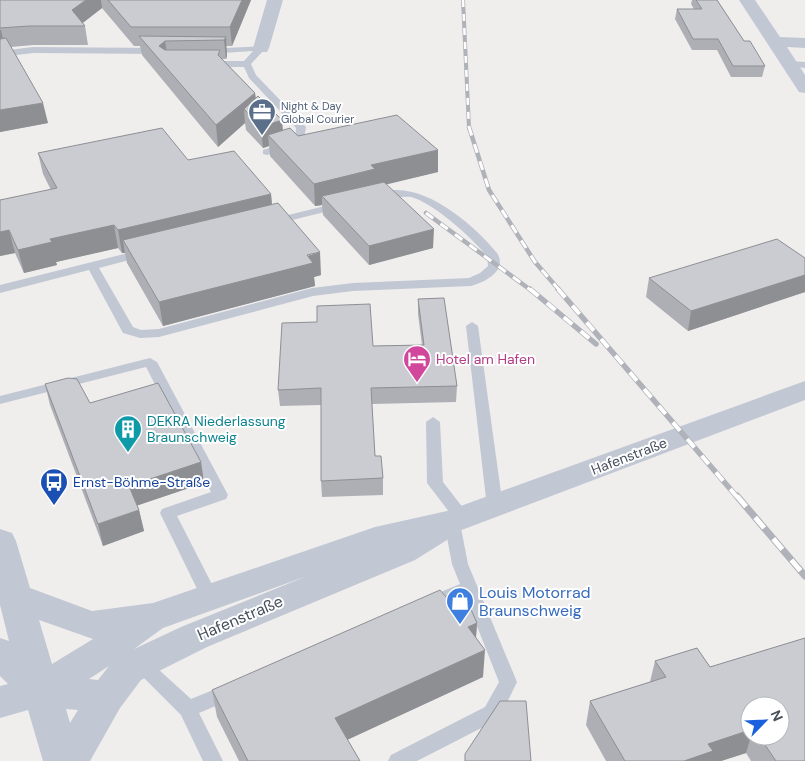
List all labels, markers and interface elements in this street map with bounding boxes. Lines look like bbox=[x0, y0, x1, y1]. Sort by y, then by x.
office icon: Night & Day Global Courier bbox=[247, 97, 277, 136]
place label: Night & Day Global Courier bbox=[281, 99, 354, 126]
hotel icon: Hotel am Hafen bbox=[402, 344, 432, 383]
place label: Hotel am Hafen bbox=[436, 350, 535, 368]
place label: DEKRA Niederlassung Braunschweig bbox=[147, 412, 286, 446]
building icon: DEKRA Niederlassung Braunschweig bbox=[113, 414, 143, 453]
street label: Hafenstraße bbox=[589, 433, 669, 479]
bus stop icon: Ernst-Böhme-Straße bbox=[39, 467, 69, 506]
place label: Ernst-Böhme-Straße bbox=[73, 473, 210, 491]
place label: Louis Motorrad Braunschweig bbox=[479, 582, 591, 621]
shop icon: Louis Motorrad Braunschweig bbox=[445, 586, 475, 625]
street label: Hafenstraße bbox=[194, 591, 286, 645]
north arrow bbox=[740, 696, 790, 746]
text: N bbox=[767, 707, 787, 724]

